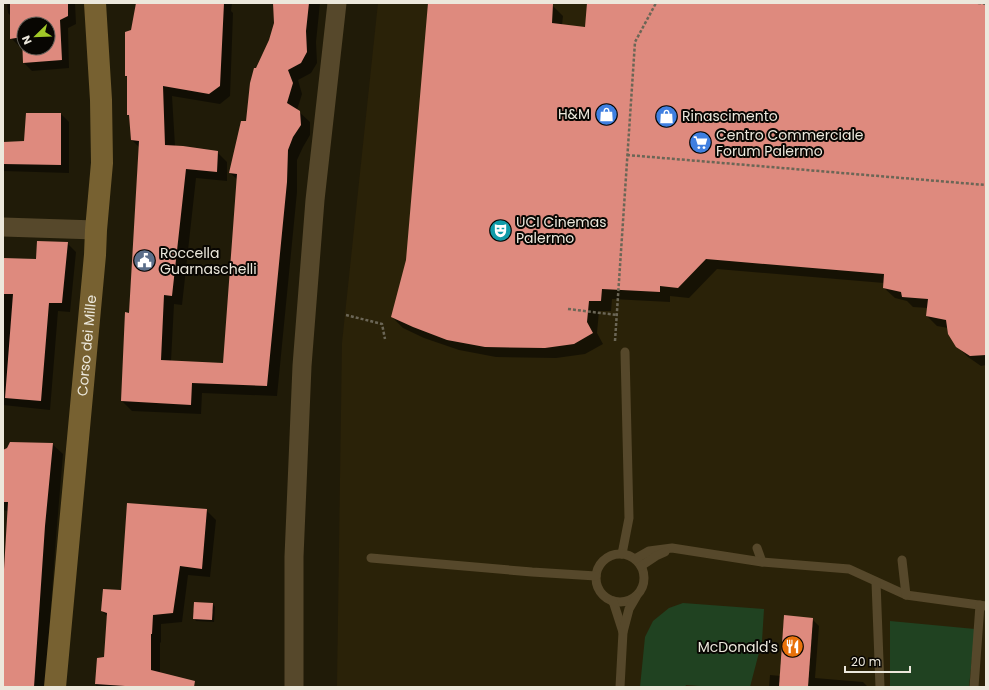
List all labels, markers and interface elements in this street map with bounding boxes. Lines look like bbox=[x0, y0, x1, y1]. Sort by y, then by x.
north arrow bbox=[16, 16, 56, 56]
text: N bbox=[18, 33, 36, 47]
shop icon: H&M bbox=[593, 101, 619, 127]
shop icon: Rinascimento bbox=[654, 103, 680, 129]
place label: H&M bbox=[558, 104, 590, 124]
place label: Rinascimento bbox=[682, 106, 778, 126]
place label: Centro Commerciale Forum Palermo bbox=[716, 125, 864, 161]
supermarket icon: Centro Commerciale Forum Palermo bbox=[688, 130, 714, 156]
place label: UCI Cinemas Palermo bbox=[516, 212, 607, 248]
theatre icon: UCI Cinemas Palermo bbox=[487, 217, 513, 243]
place label: Roccella Guarnaschelli bbox=[160, 243, 257, 279]
public building icon: Roccella Guarnaschelli bbox=[131, 248, 157, 274]
street label: Corso dei Mille bbox=[72, 294, 101, 397]
restaurant icon: McDonald's bbox=[780, 634, 806, 660]
place label: McDonald's bbox=[698, 637, 778, 657]
scale bar bbox=[845, 648, 910, 674]
text: 20 m bbox=[851, 653, 881, 670]

